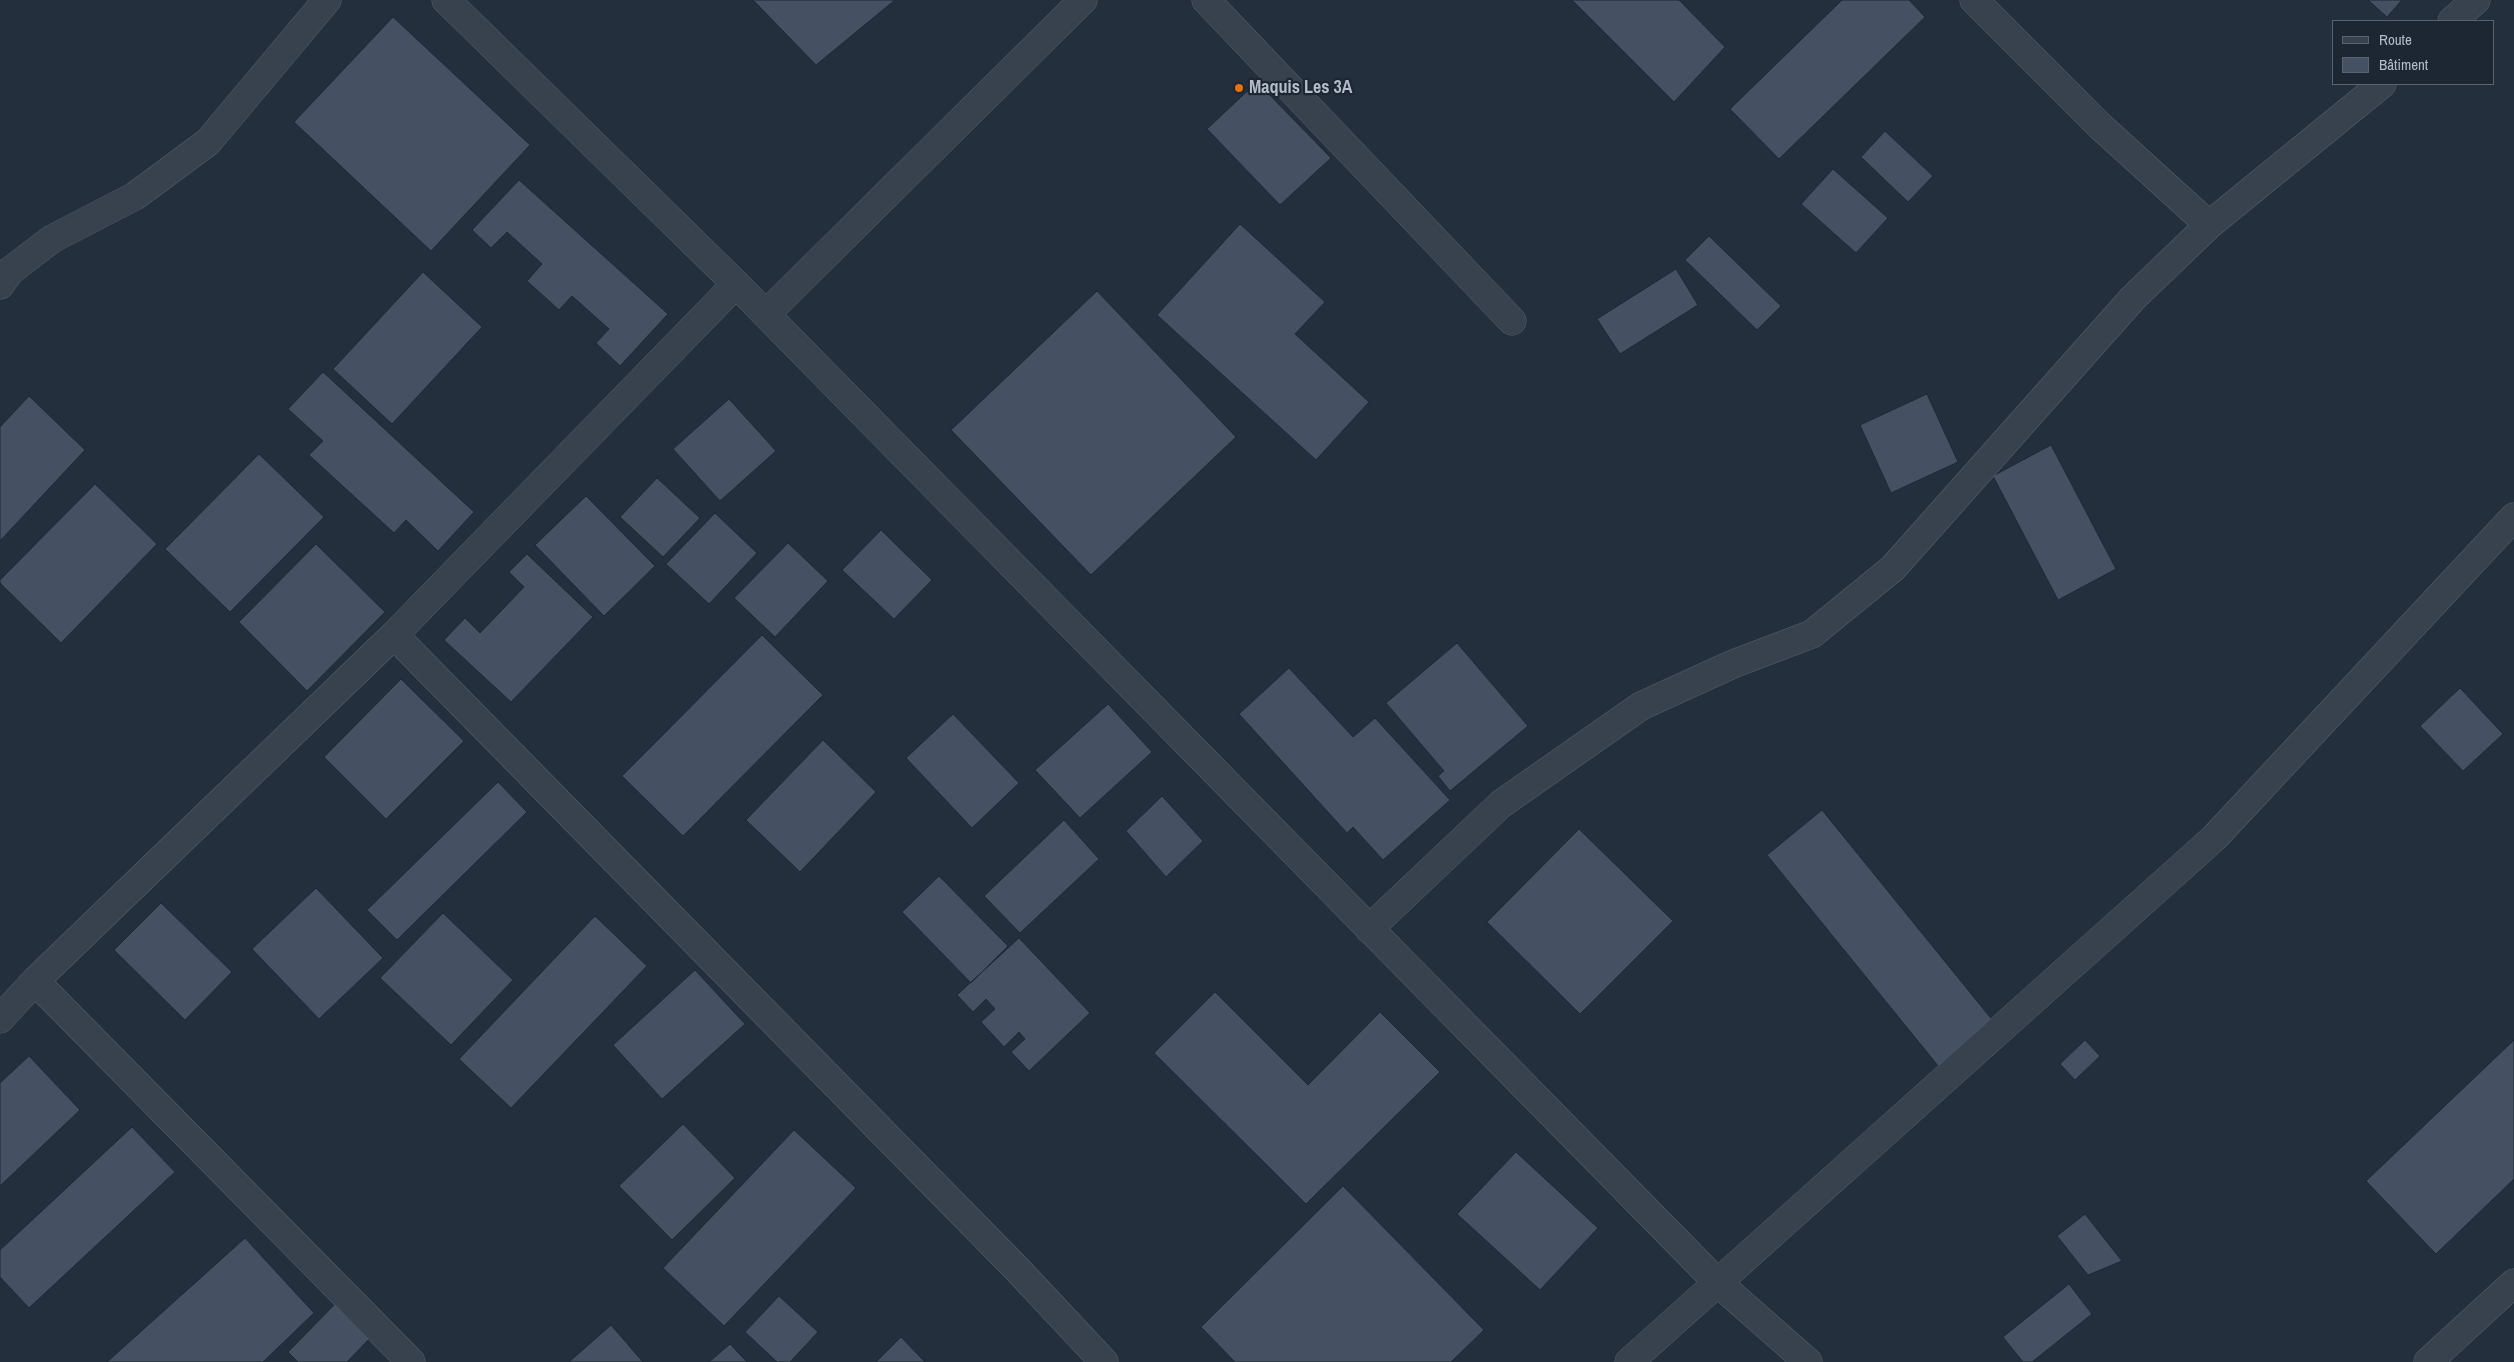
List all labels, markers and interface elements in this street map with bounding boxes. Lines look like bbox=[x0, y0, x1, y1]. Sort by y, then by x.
legend bbox=[2332, 20, 2494, 85]
text: Route bbox=[2379, 29, 2412, 50]
text: Bâtiment bbox=[2379, 54, 2428, 75]
place label: Maquis Les 3A bbox=[1249, 77, 1352, 99]
marker: Maquis Les 3A bbox=[1233, 82, 1245, 94]

